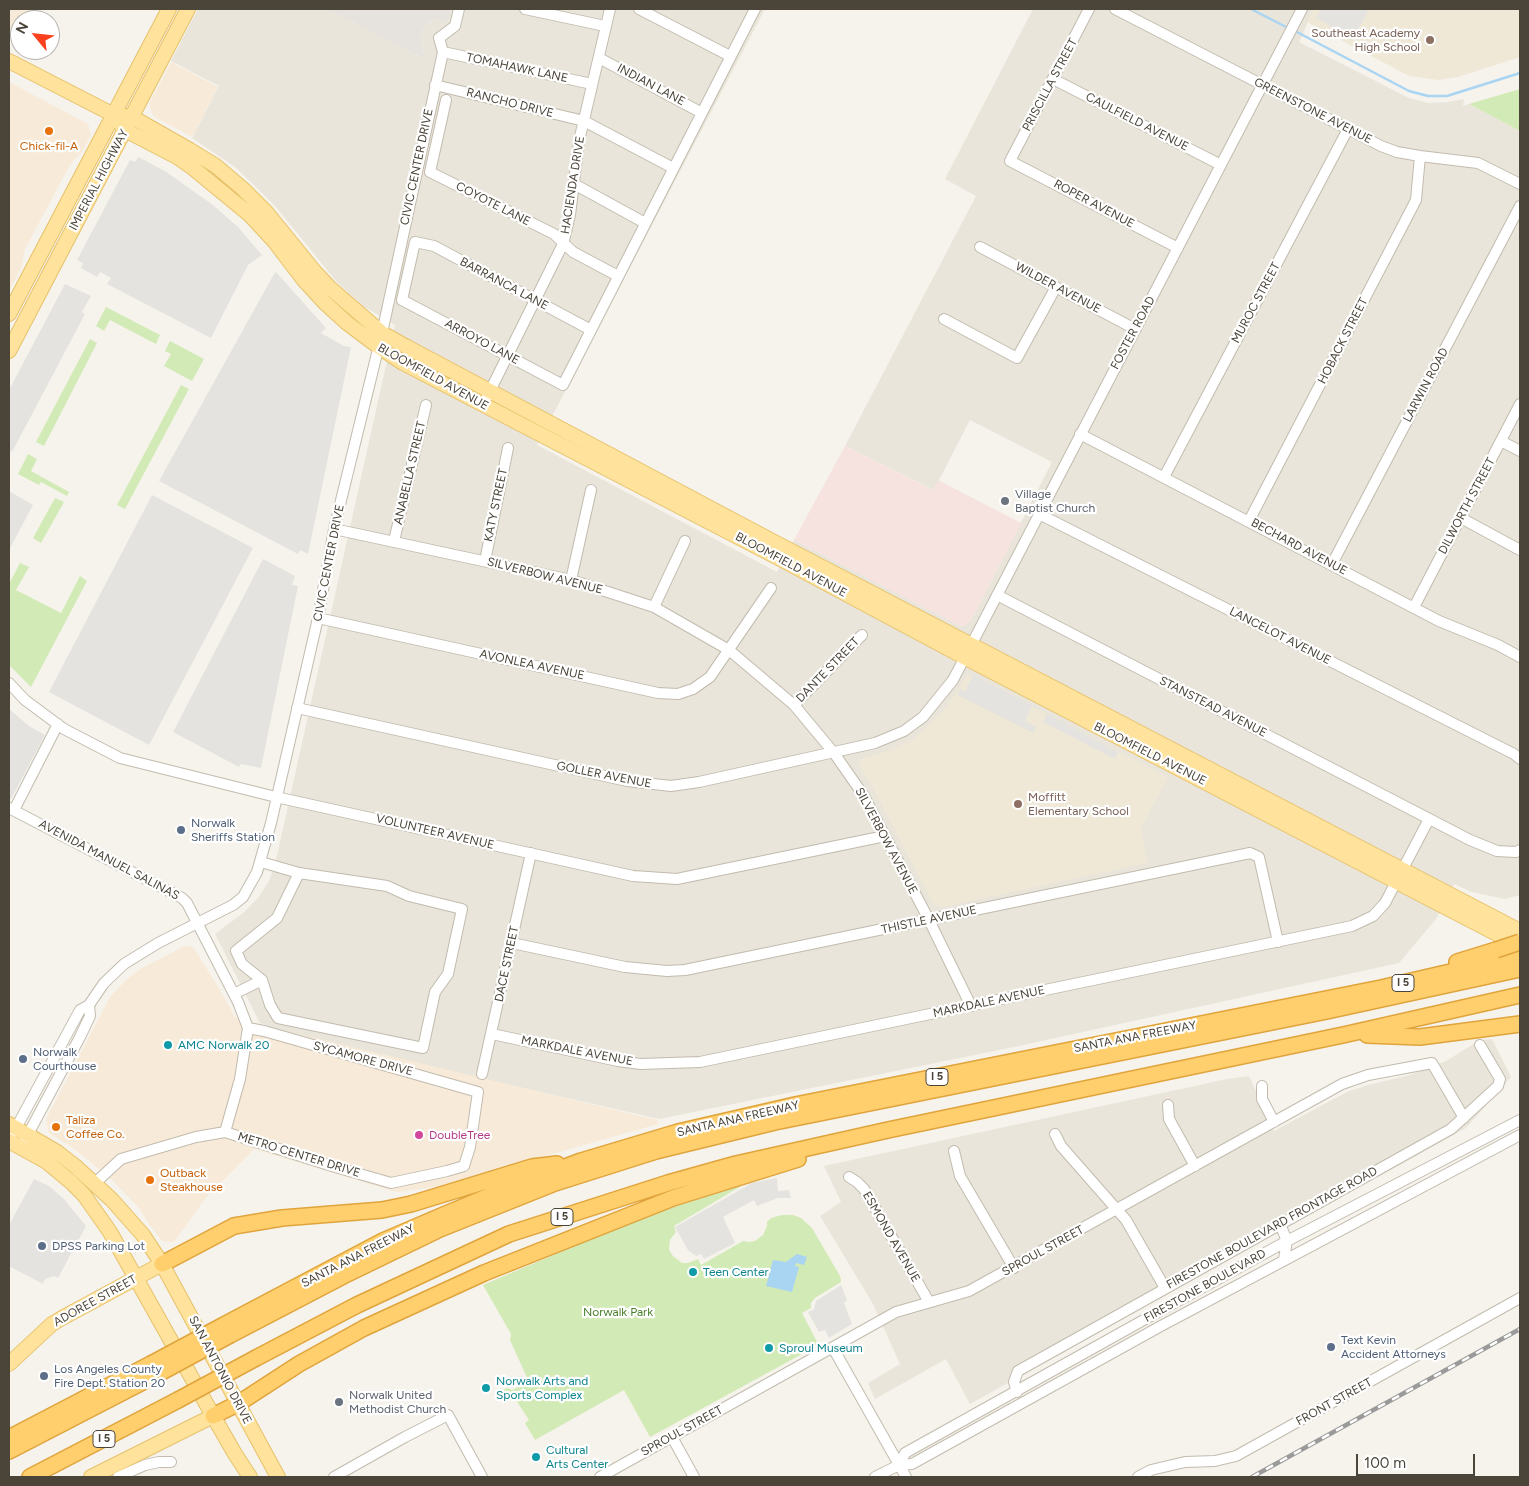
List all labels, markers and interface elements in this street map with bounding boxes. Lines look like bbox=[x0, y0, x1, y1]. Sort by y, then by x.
north arrow bbox=[10, 10, 60, 60]
text: N bbox=[12, 19, 32, 37]
place label: Southeast Academy High School bbox=[1311, 26, 1420, 54]
marker: Southeast Academy High School bbox=[1424, 34, 1436, 46]
street label: PRISCILLA STREET bbox=[1019, 36, 1081, 134]
street label: TOMAHAWK LANE bbox=[465, 50, 569, 86]
street label: INDIAN LANE bbox=[614, 61, 688, 109]
street label: GREENSTONE AVENUE bbox=[1252, 75, 1374, 147]
street label: RANCHO DRIVE bbox=[465, 85, 555, 121]
street label: CAULFIELD AVENUE bbox=[1083, 90, 1191, 154]
street label: CIVIC CENTER DRIVE bbox=[398, 107, 436, 227]
marker: Chick-fil-A bbox=[43, 125, 55, 137]
street label: IMPERIAL HIGHWAY bbox=[66, 127, 132, 233]
street label: HACIENDA DRIVE bbox=[558, 135, 588, 235]
place label: Chick-fil-A bbox=[20, 139, 78, 153]
street label: ROPER AVENUE bbox=[1051, 177, 1137, 231]
street label: COYOTE LANE bbox=[453, 179, 533, 229]
street label: BARRANCA LANE bbox=[457, 255, 551, 313]
street label: WILDER AVENUE bbox=[1013, 259, 1103, 317]
street label: MUROC STREET bbox=[1229, 260, 1283, 346]
street label: FOSTER ROAD bbox=[1108, 294, 1158, 372]
street label: HOBACK STREET bbox=[1315, 296, 1371, 386]
street label: ARROYO LANE bbox=[442, 316, 522, 368]
street label: BLOOMFIELD AVENUE bbox=[375, 341, 491, 413]
street label: LARWIN ROAD bbox=[1400, 345, 1452, 425]
street label: ANABELLA STREET bbox=[391, 420, 429, 526]
street label: DILWORTH STREET bbox=[1436, 455, 1498, 557]
street label: KATY STREET bbox=[481, 467, 511, 543]
place label: Village Baptist Church bbox=[1015, 487, 1095, 515]
marker: Village Baptist Church bbox=[999, 495, 1011, 507]
street label: CIVIC CENTER DRIVE bbox=[311, 503, 347, 623]
street label: BECHARD AVENUE bbox=[1248, 516, 1350, 578]
street label: BLOOMFIELD AVENUE bbox=[733, 529, 849, 601]
street label: SILVERBOW AVENUE bbox=[486, 555, 604, 597]
street label: LANCELOT AVENUE bbox=[1227, 604, 1333, 668]
street label: DANTE STREET bbox=[793, 635, 863, 705]
street label: AVONLEA AVENUE bbox=[478, 647, 586, 683]
street label: STANSTEAD AVENUE bbox=[1157, 674, 1269, 740]
street label: BLOOMFIELD AVENUE bbox=[1091, 719, 1209, 789]
street label: GOLLER AVENUE bbox=[555, 759, 653, 791]
street label: SILVERBOW AVENUE bbox=[852, 785, 920, 897]
place label: Moffitt Elementary School bbox=[1028, 790, 1129, 818]
marker: Moffitt Elementary School bbox=[1012, 798, 1024, 810]
street label: VOLUNTEER AVENUE bbox=[375, 811, 495, 853]
place label: Norwalk Sheriffs Station bbox=[191, 816, 275, 844]
street label: AVENIDA MANUEL SALINAS bbox=[36, 817, 182, 903]
marker: Norwalk Sheriffs Station bbox=[175, 824, 187, 836]
street label: THISTLE AVENUE bbox=[880, 903, 978, 937]
street label: DACE STREET bbox=[492, 925, 522, 1003]
road number: I 5 bbox=[1392, 974, 1414, 991]
street label: MARKDALE AVENUE bbox=[932, 983, 1046, 1021]
street label: SANTA ANA FREEWAY bbox=[1072, 1018, 1198, 1056]
street label: MARKDALE AVENUE bbox=[520, 1033, 634, 1069]
place label: AMC Norwalk 20 bbox=[178, 1038, 269, 1052]
marker: AMC Norwalk 20 bbox=[162, 1039, 174, 1051]
street label: SYCAMORE DRIVE bbox=[311, 1039, 415, 1079]
place label: Norwalk Courthouse bbox=[33, 1045, 96, 1073]
marker: Norwalk Courthouse bbox=[17, 1053, 29, 1065]
road number: I 5 bbox=[926, 1068, 948, 1086]
street label: SANTA ANA FREEWAY bbox=[676, 1098, 800, 1140]
place label: Taliza Coffee Co. bbox=[66, 1113, 125, 1141]
marker: Taliza Coffee Co. bbox=[50, 1121, 62, 1133]
place label: DoubleTree bbox=[429, 1128, 490, 1142]
street label: METRO CENTER DRIVE bbox=[236, 1129, 362, 1181]
marker: DoubleTree bbox=[413, 1129, 425, 1141]
street label: FIRESTONE BOULEVARD FRONTAGE ROAD bbox=[1164, 1164, 1380, 1292]
place label: Outback Steakhouse bbox=[160, 1166, 223, 1194]
marker: Outback Steakhouse bbox=[144, 1174, 156, 1186]
street label: ESMOND AVENUE bbox=[859, 1189, 923, 1285]
road number: I 5 bbox=[551, 1208, 573, 1226]
street label: SANTA ANA FREEWAY bbox=[299, 1221, 417, 1291]
street label: SPROUL STREET bbox=[1000, 1223, 1086, 1279]
place label: DPSS Parking Lot bbox=[52, 1239, 145, 1253]
marker: DPSS Parking Lot bbox=[36, 1240, 48, 1252]
street label: FIRESTONE BOULEVARD bbox=[1142, 1246, 1268, 1326]
place label: Teen Center bbox=[703, 1265, 769, 1279]
marker: Teen Center bbox=[687, 1266, 699, 1278]
street label: ADOREE STREET bbox=[51, 1272, 139, 1330]
park label: Norwalk Park bbox=[583, 1305, 653, 1319]
street label: SAN ANTONIO DRIVE bbox=[185, 1313, 255, 1427]
place label: Text Kevin Accident Attorneys bbox=[1341, 1333, 1446, 1361]
place label: Sproul Museum bbox=[779, 1341, 863, 1355]
marker: Text Kevin Accident Attorneys bbox=[1325, 1341, 1337, 1353]
marker: Sproul Museum bbox=[763, 1342, 775, 1354]
place label: Los Angeles County Fire Dept. Station 20 bbox=[54, 1362, 165, 1390]
marker: Los Angeles County Fire Dept. Station 20 bbox=[38, 1370, 50, 1382]
place label: Norwalk Arts and Sports Complex bbox=[496, 1374, 588, 1402]
street label: FRONT STREET bbox=[1294, 1375, 1374, 1429]
marker: Norwalk Arts and Sports Complex bbox=[480, 1382, 492, 1394]
place label: Norwalk United Methodist Church bbox=[349, 1388, 446, 1416]
marker: Norwalk United Methodist Church bbox=[333, 1396, 345, 1408]
street label: SPROUL STREET bbox=[639, 1403, 725, 1459]
road number: I 5 bbox=[93, 1430, 115, 1448]
place label: Cultural Arts Center bbox=[546, 1443, 608, 1471]
scale bar bbox=[1359, 1444, 1478, 1476]
marker: Cultural Arts Center bbox=[530, 1451, 542, 1463]
text: 100 m bbox=[1364, 1454, 1406, 1472]

